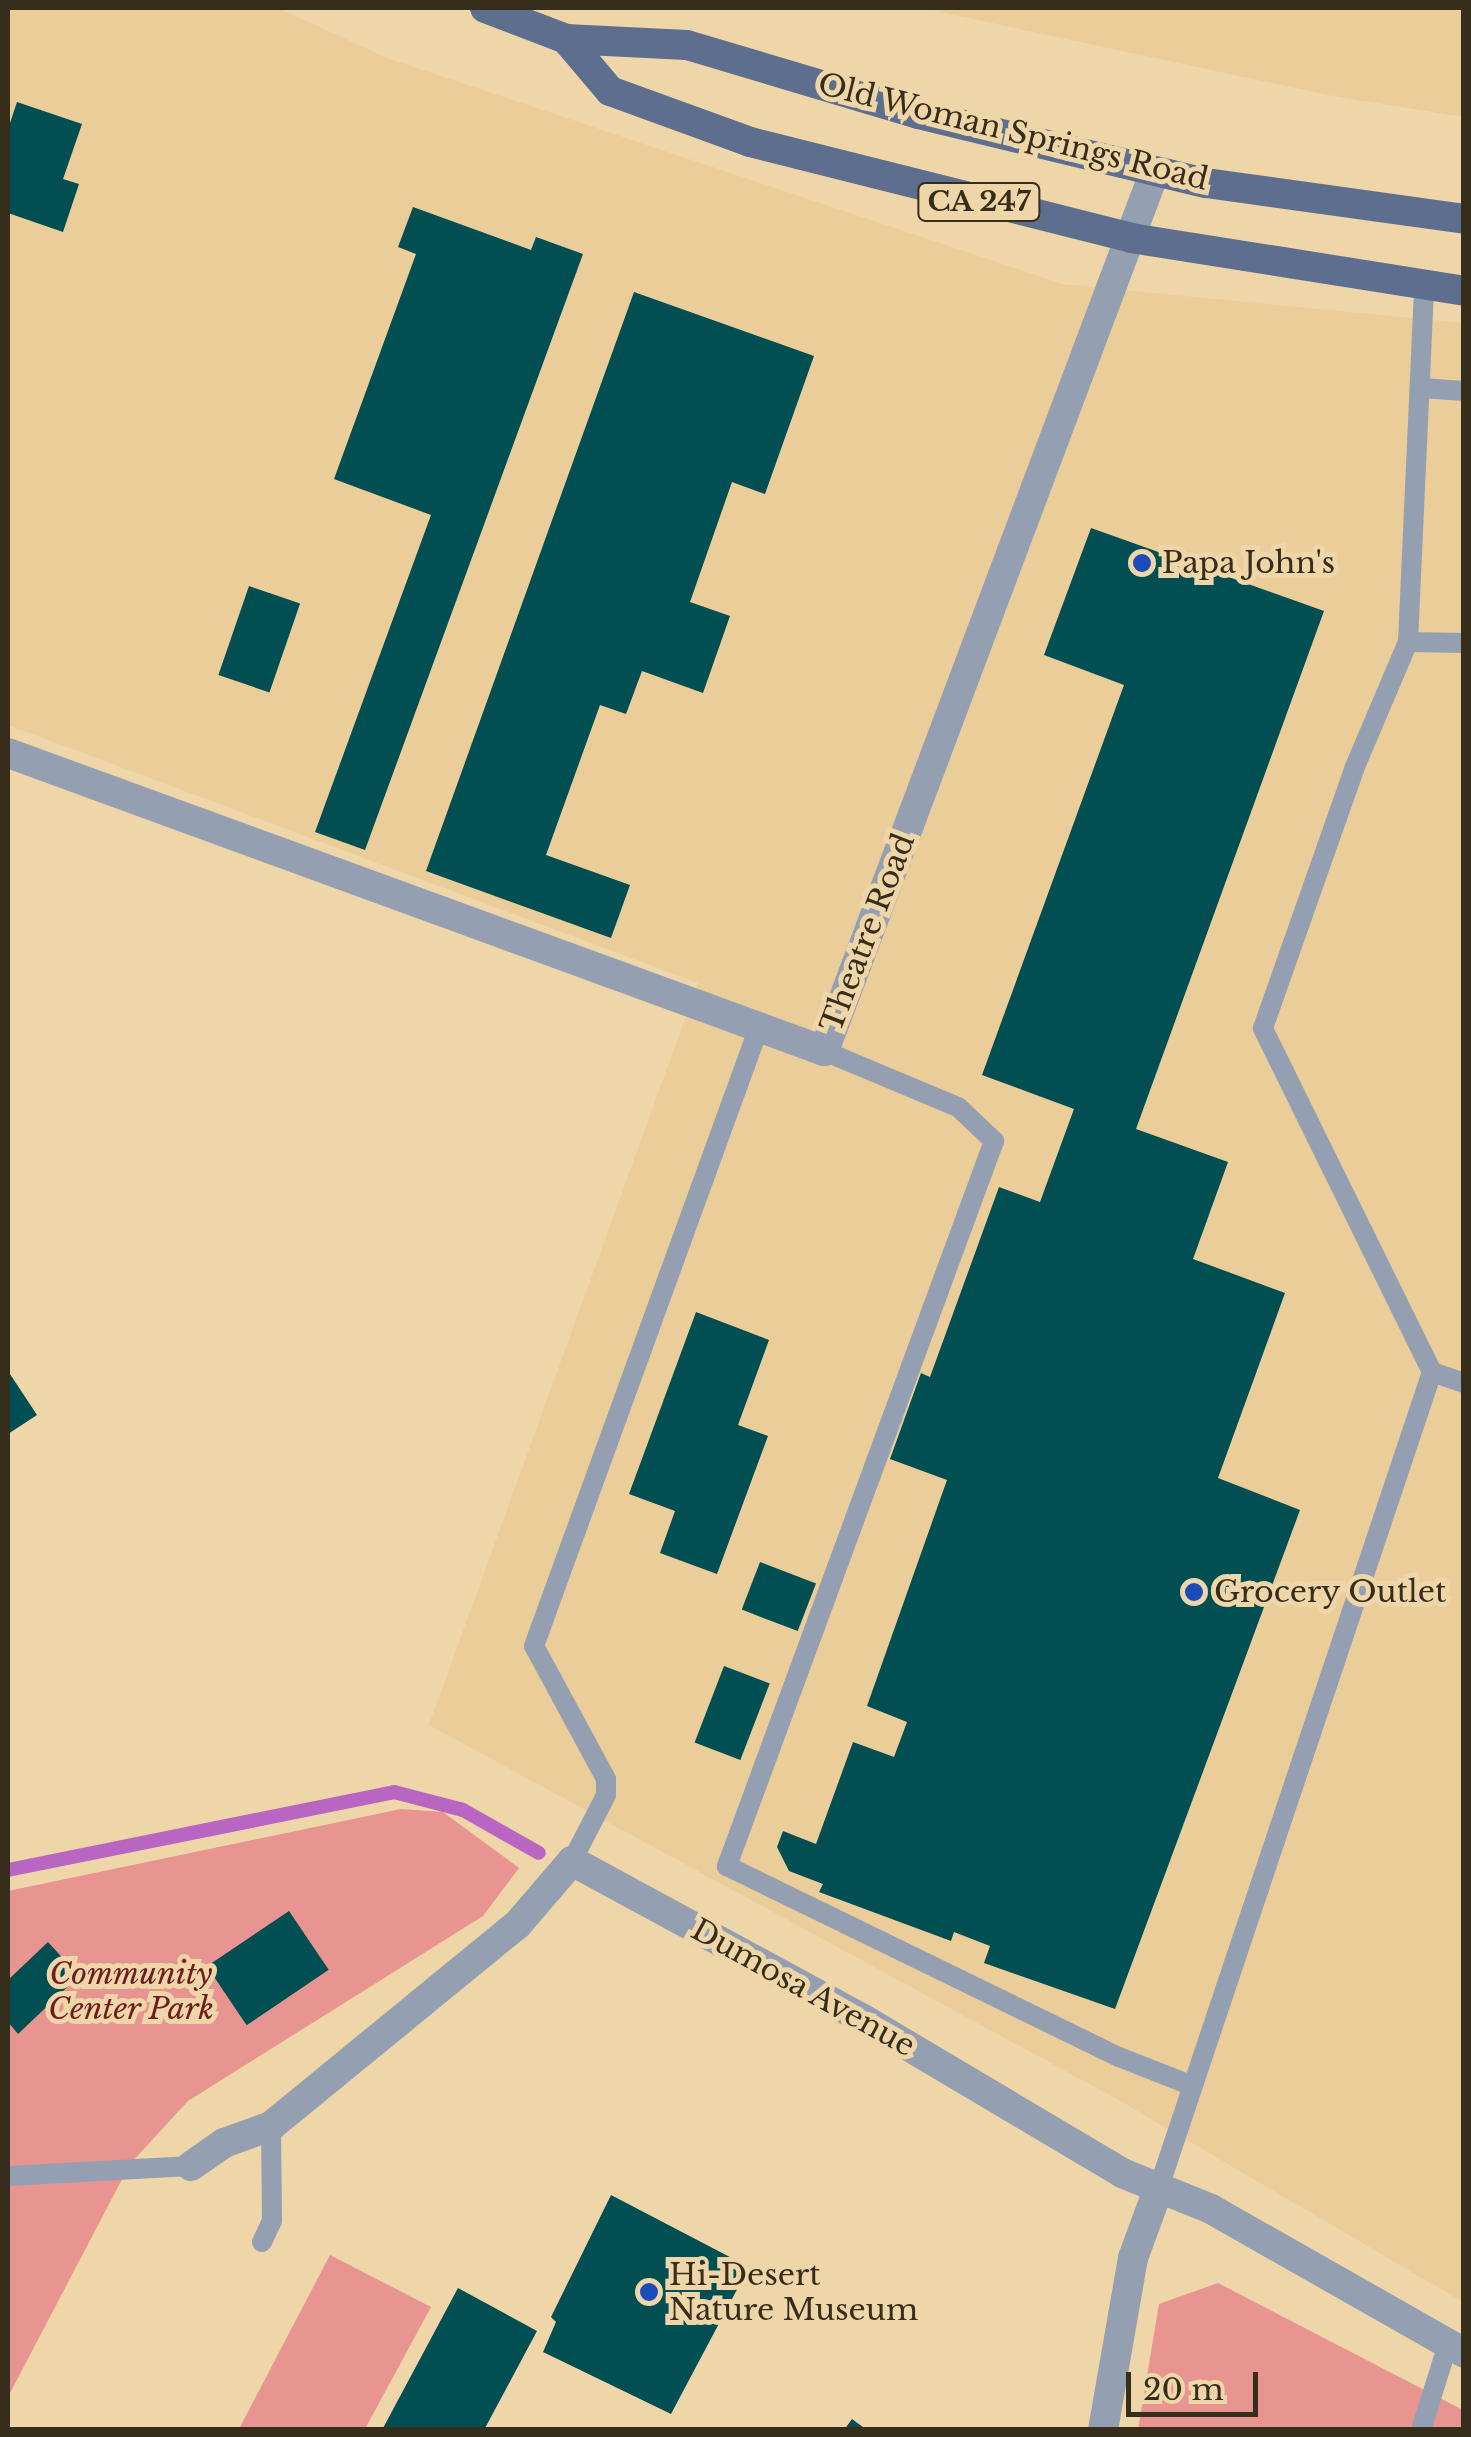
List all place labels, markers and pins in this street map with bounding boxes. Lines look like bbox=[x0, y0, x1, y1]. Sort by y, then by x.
place label: Papa John's bbox=[1162, 545, 1335, 581]
marker: Papa John's bbox=[1131, 552, 1153, 574]
place label: Grocery Outlet bbox=[1214, 1574, 1447, 1610]
marker: Grocery Outlet bbox=[1183, 1581, 1205, 1603]
place label: Hi-Desert Nature Museum bbox=[669, 2257, 918, 2328]
marker: Hi-Desert Nature Museum bbox=[638, 2281, 660, 2303]

